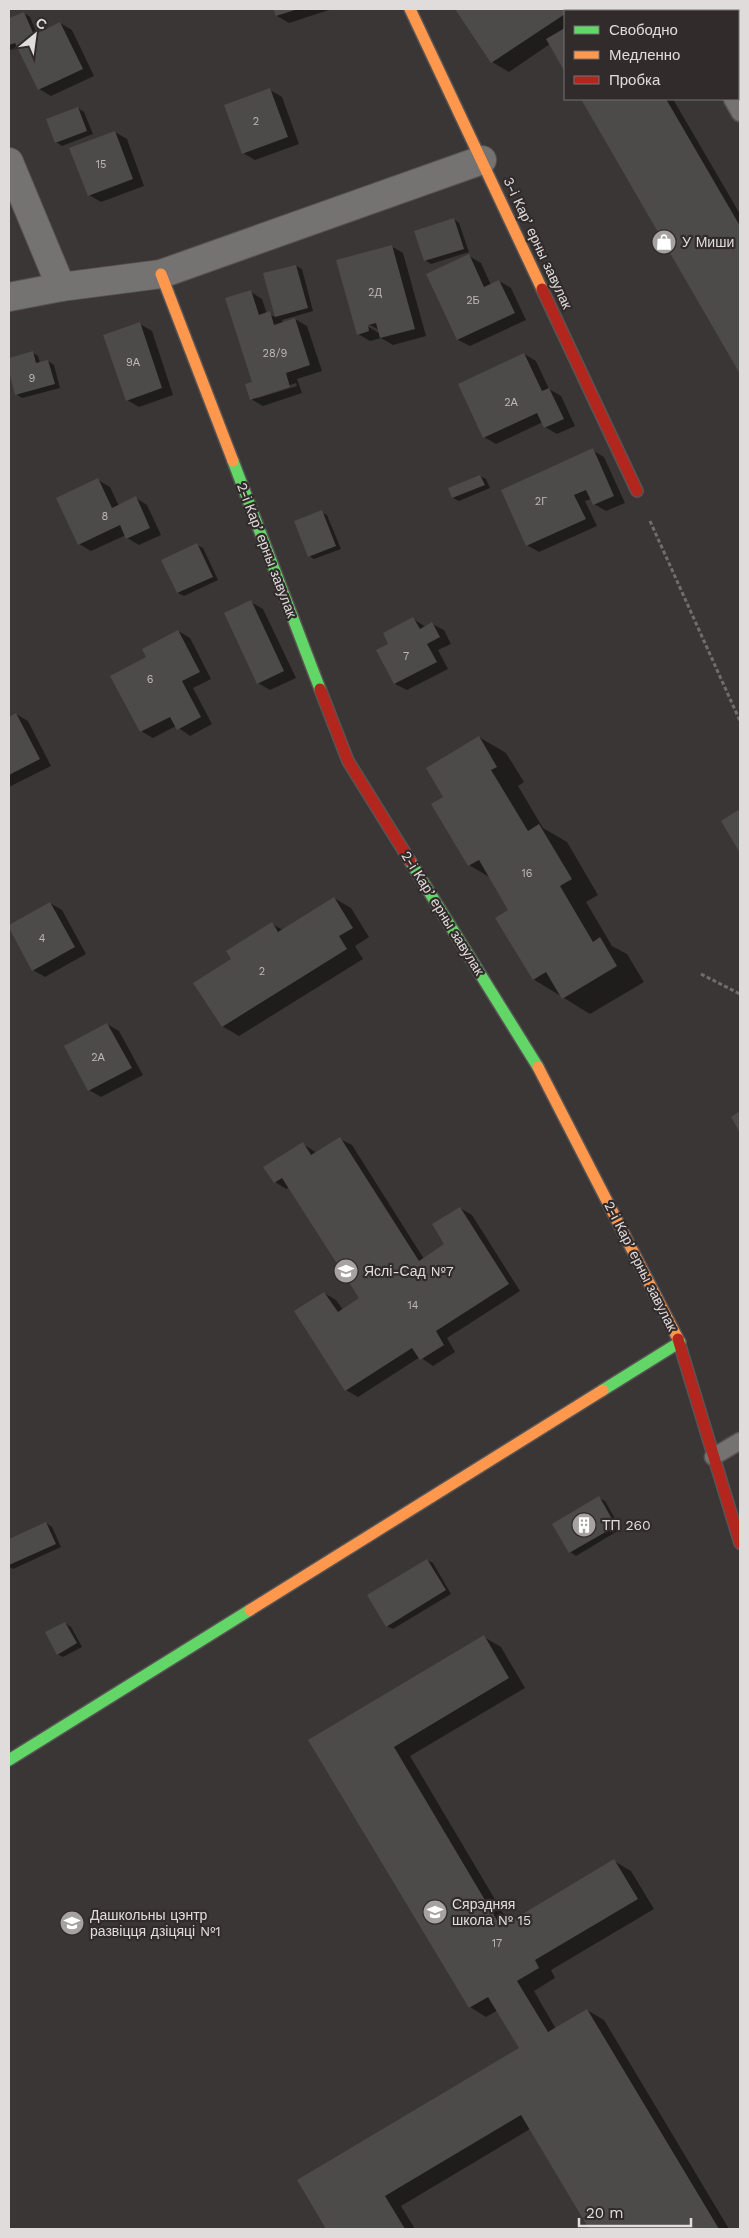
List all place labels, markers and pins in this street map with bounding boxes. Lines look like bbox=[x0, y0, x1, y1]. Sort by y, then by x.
shop icon: У Миши bbox=[651, 229, 677, 255]
place label: У Миши bbox=[682, 234, 734, 250]
school or university icon: Яслі-Сад №7 bbox=[333, 1258, 359, 1284]
place label: Яслі-Сад №7 bbox=[364, 1263, 454, 1279]
building icon: ТП 260 bbox=[571, 1512, 597, 1538]
place label: ТП 260 bbox=[602, 1517, 651, 1533]
place label: Сярэдняя школа № 15 bbox=[452, 1896, 531, 1928]
school or university icon: Сярэдняя школа № 15 bbox=[422, 1899, 448, 1925]
place label: Дашкольны цэнтр развіцця дзіцяці №1 bbox=[90, 1907, 221, 1939]
school or university icon: Дашкольны цэнтр развіцця дзіцяці №1 bbox=[59, 1910, 85, 1936]

